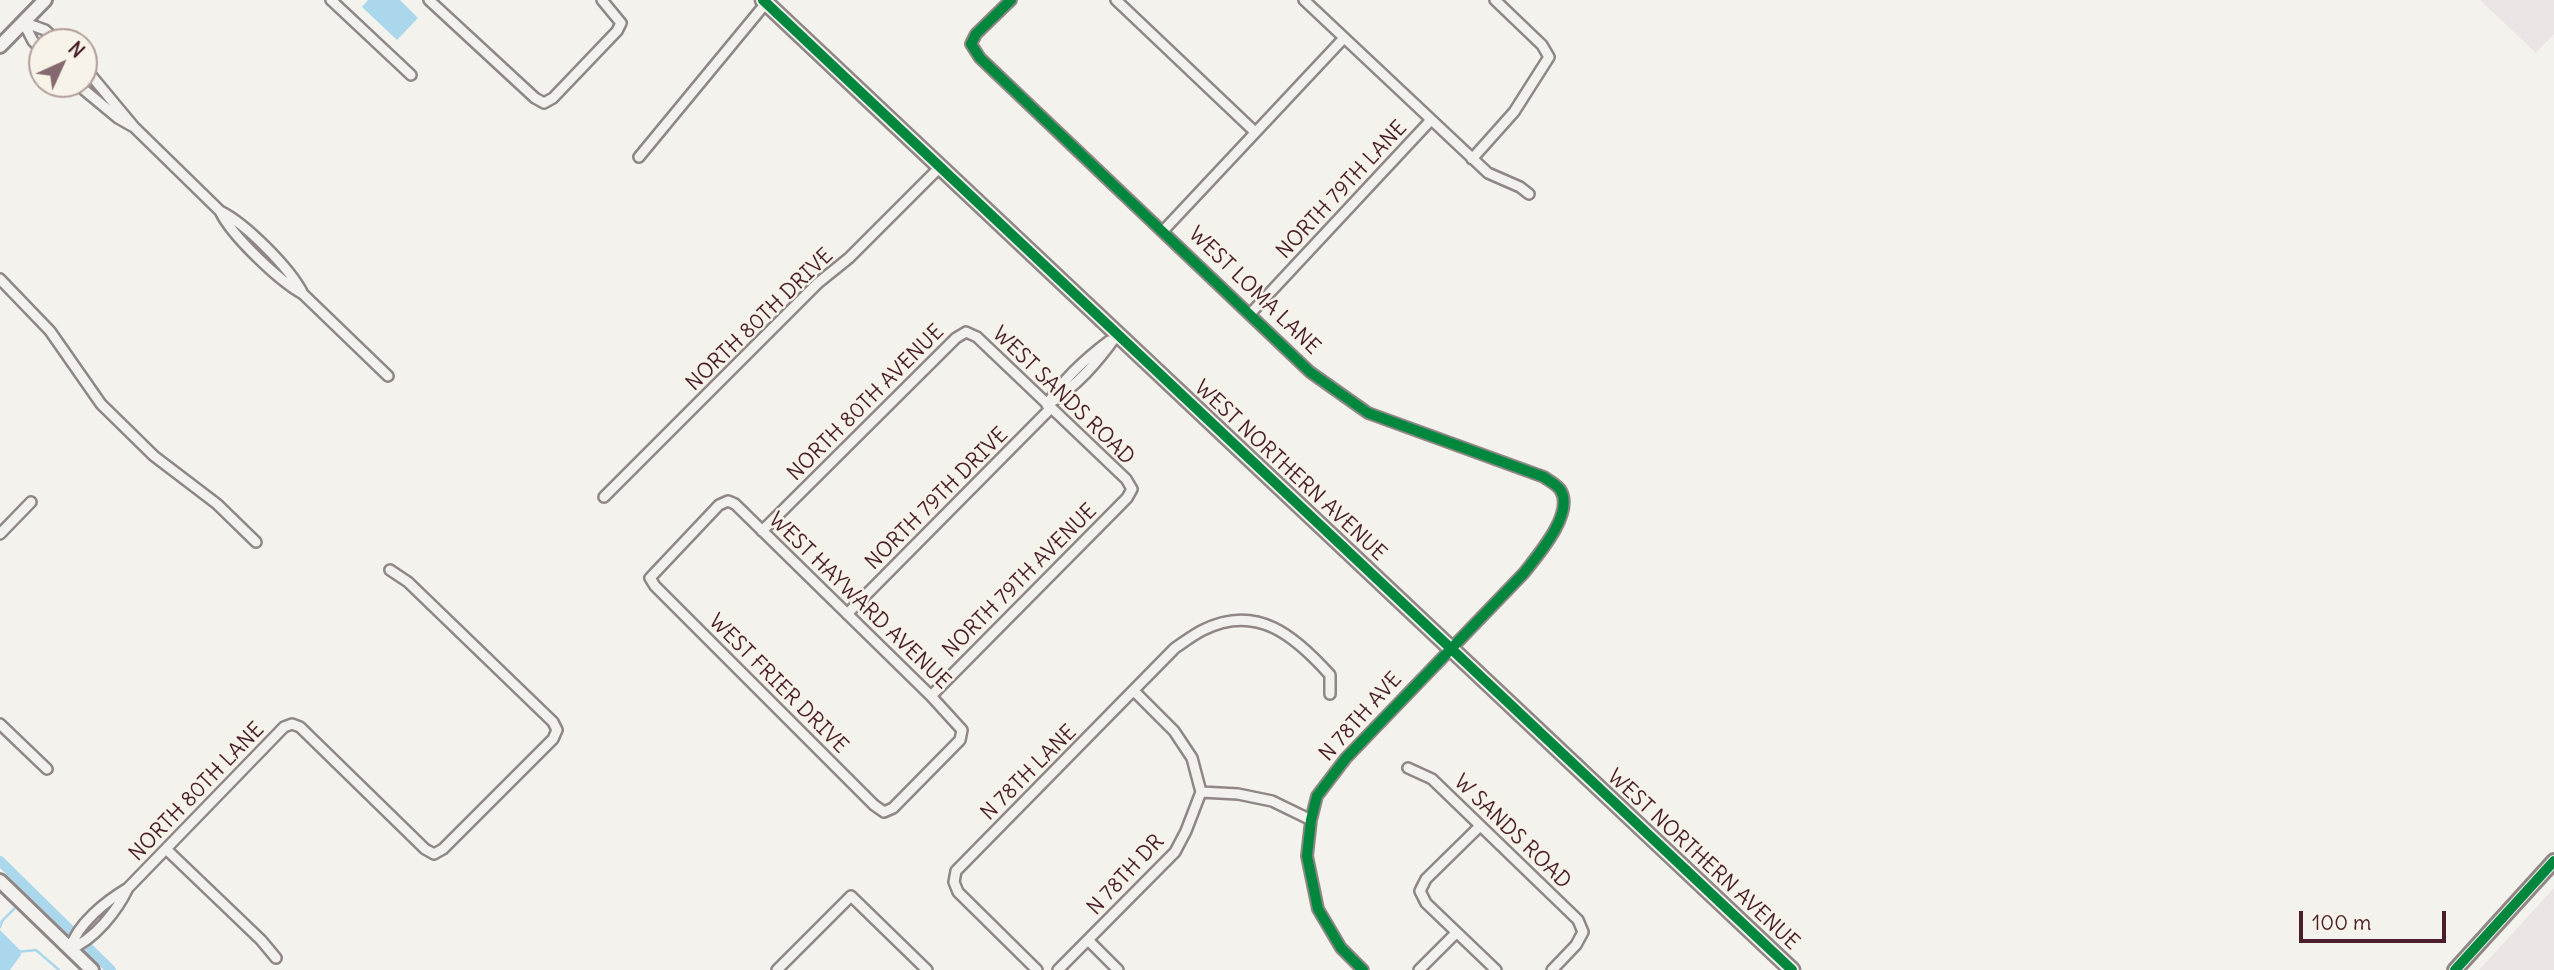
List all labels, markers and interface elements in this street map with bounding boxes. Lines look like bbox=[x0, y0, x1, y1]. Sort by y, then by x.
north arrow bbox=[28, 28, 98, 98]
text: N bbox=[63, 36, 90, 63]
street label: NORTH 79TH LANE bbox=[1272, 116, 1412, 264]
street label: WEST LOMA LANE bbox=[1183, 222, 1325, 360]
street label: NORTH 80TH DRIVE bbox=[681, 244, 839, 396]
street label: NORTH 80TH AVENUE bbox=[783, 320, 949, 486]
street label: WEST SANDS ROAD bbox=[987, 322, 1139, 470]
street label: WEST NORTHERN AVENUE bbox=[1189, 375, 1391, 567]
street label: NORTH 79TH DRIVE bbox=[861, 423, 1013, 575]
street label: NORTH 79TH AVENUE bbox=[938, 499, 1102, 663]
street label: WEST HAYWARD AVENUE bbox=[763, 508, 955, 694]
street label: WEST FRIER DRIVE bbox=[703, 609, 853, 759]
street label: N 78TH AVE bbox=[1315, 667, 1407, 767]
street label: NORTH 80TH LANE bbox=[124, 717, 270, 867]
street label: N 78TH LANE bbox=[976, 720, 1082, 826]
street label: WEST NORTHERN AVENUE bbox=[1602, 764, 1804, 956]
street label: W SANDS ROAD bbox=[1448, 770, 1576, 894]
street label: N 78TH DR bbox=[1082, 830, 1170, 920]
scale bar bbox=[2302, 897, 2449, 941]
text: 100 m bbox=[2312, 909, 2371, 936]

